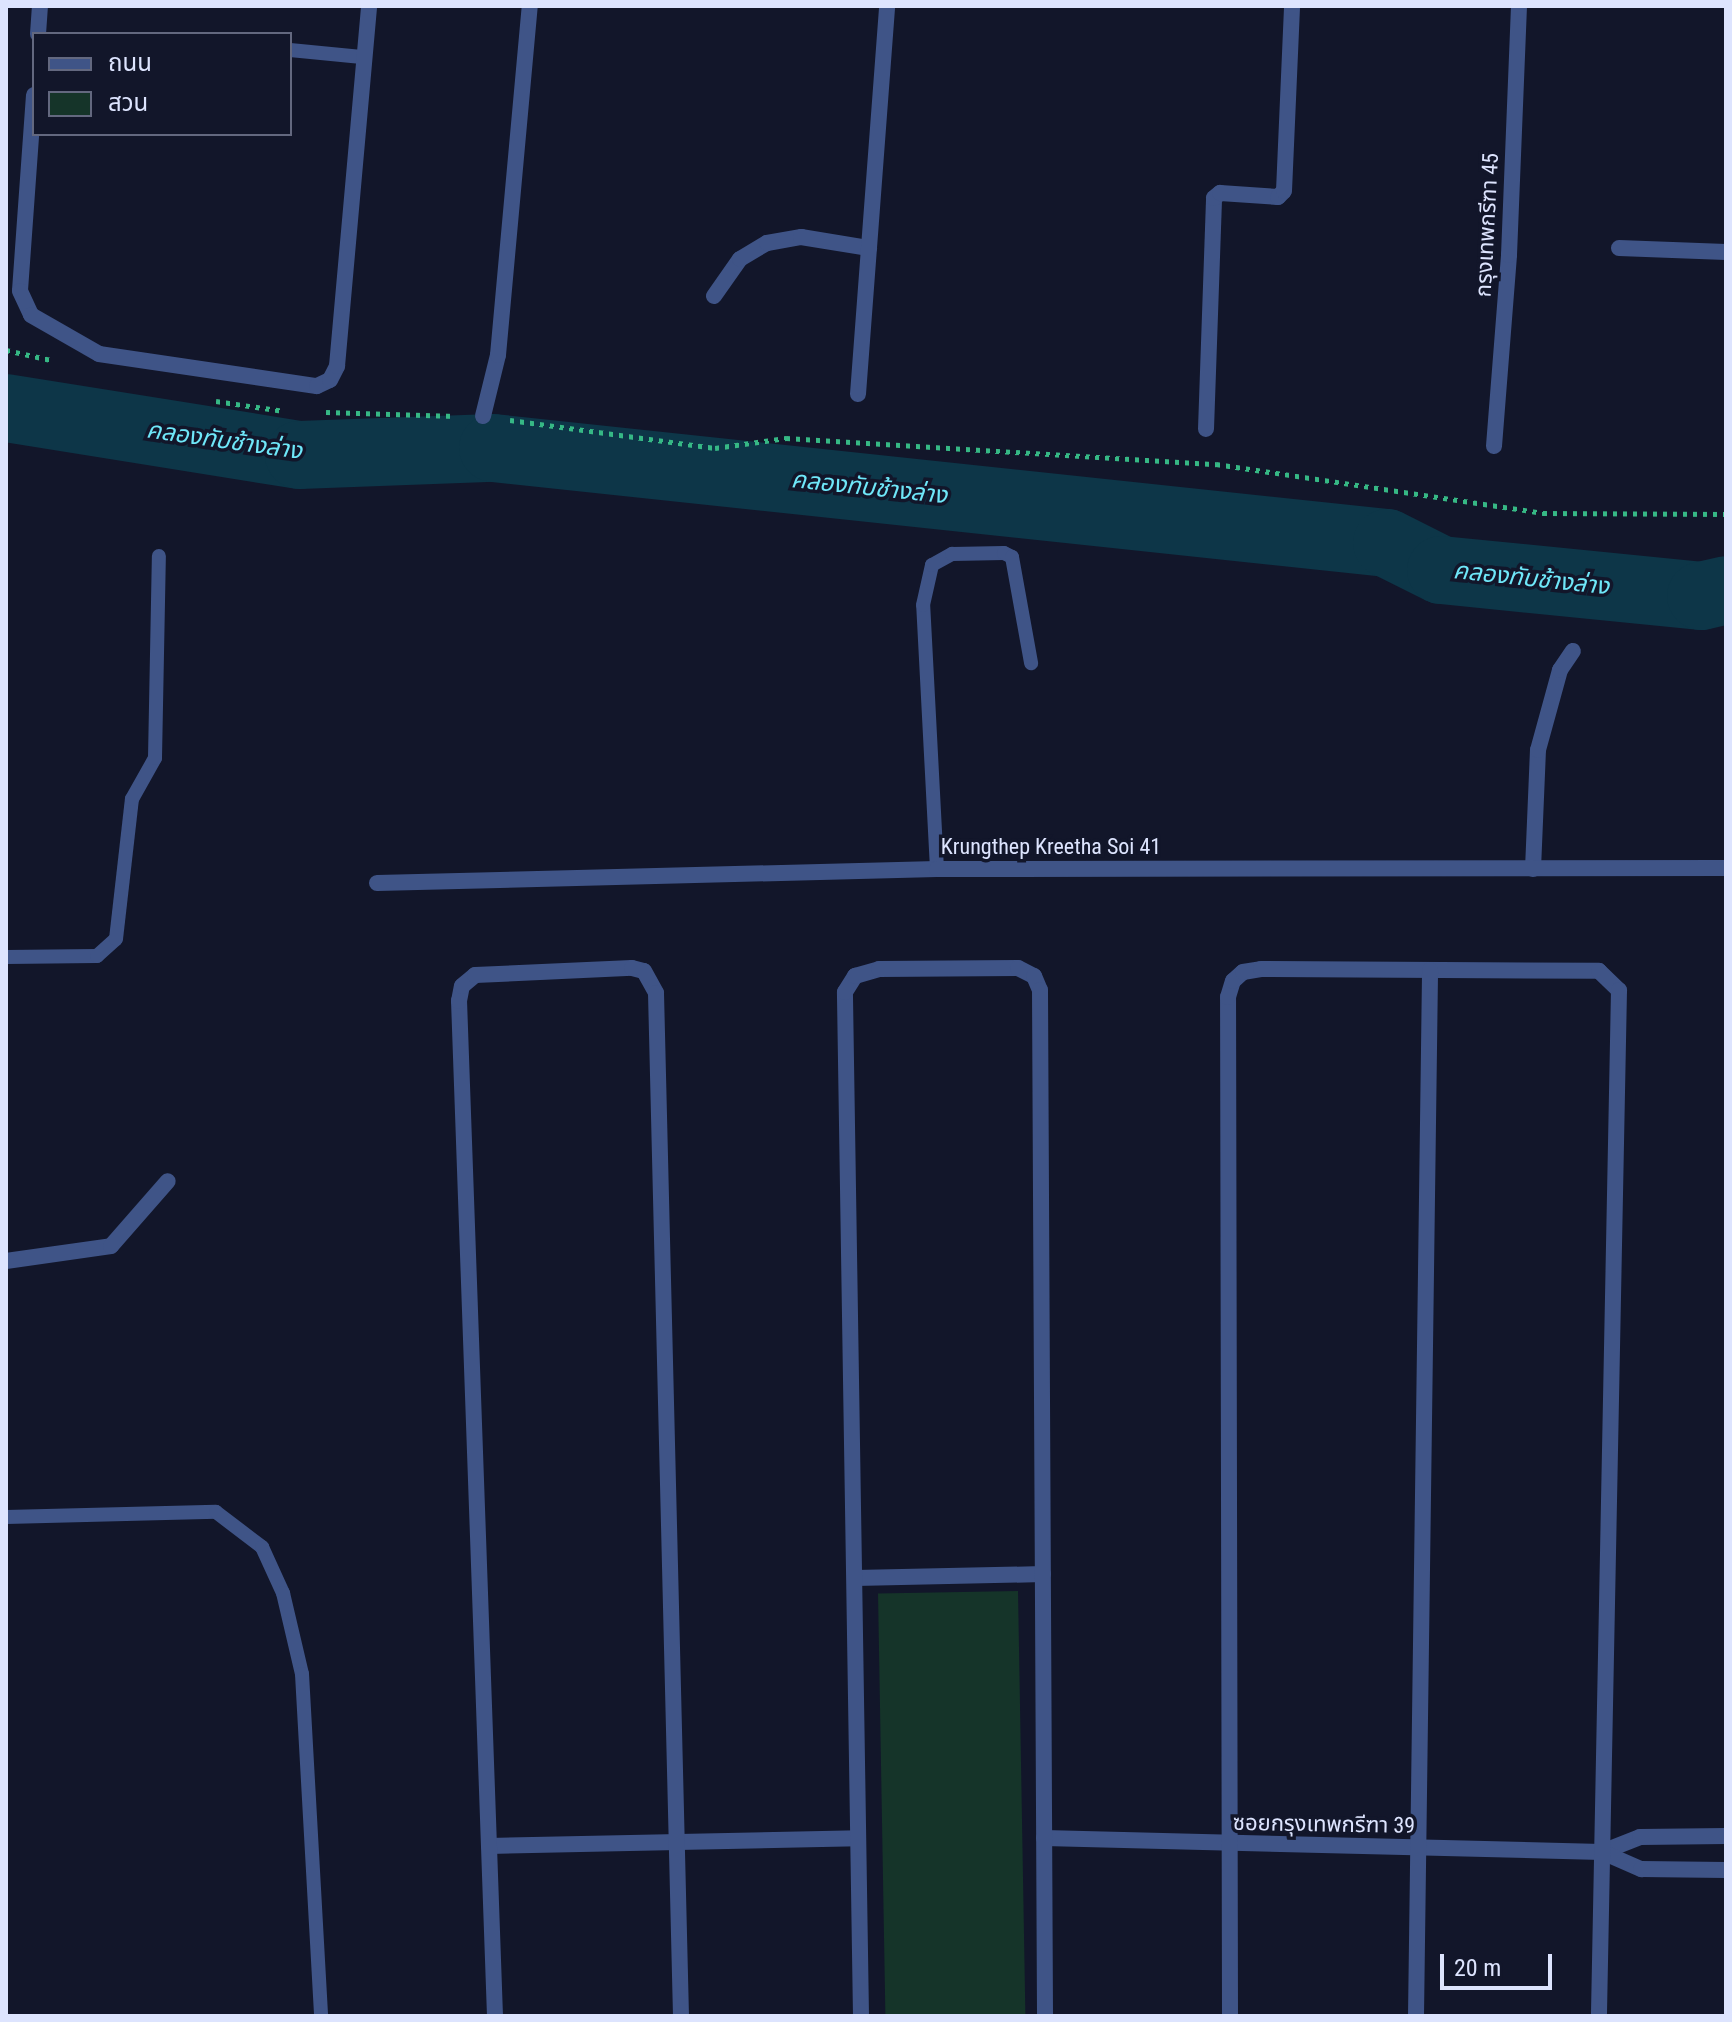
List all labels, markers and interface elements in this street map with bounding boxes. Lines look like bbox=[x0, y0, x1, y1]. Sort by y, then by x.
legend bbox=[32, 32, 292, 136]
text: ถนน bbox=[108, 49, 152, 77]
text: สวน bbox=[108, 89, 148, 117]
street label: กรุงเทพกรีฑา 45 bbox=[1470, 152, 1504, 298]
water label: คลองทับช้างล่าง bbox=[145, 416, 303, 466]
water label: คลองทับช้างล่าง bbox=[790, 466, 948, 510]
water label: คลองทับช้างล่าง bbox=[1452, 557, 1610, 601]
street label: Krungthep Kreetha Soi 41 bbox=[941, 834, 1161, 860]
street label: ซอยกรุงเทพกรีฑา 39 bbox=[1233, 1809, 1415, 1839]
scale bar bbox=[1444, 1938, 1556, 1988]
text: 20 m bbox=[1454, 1954, 1501, 1982]

